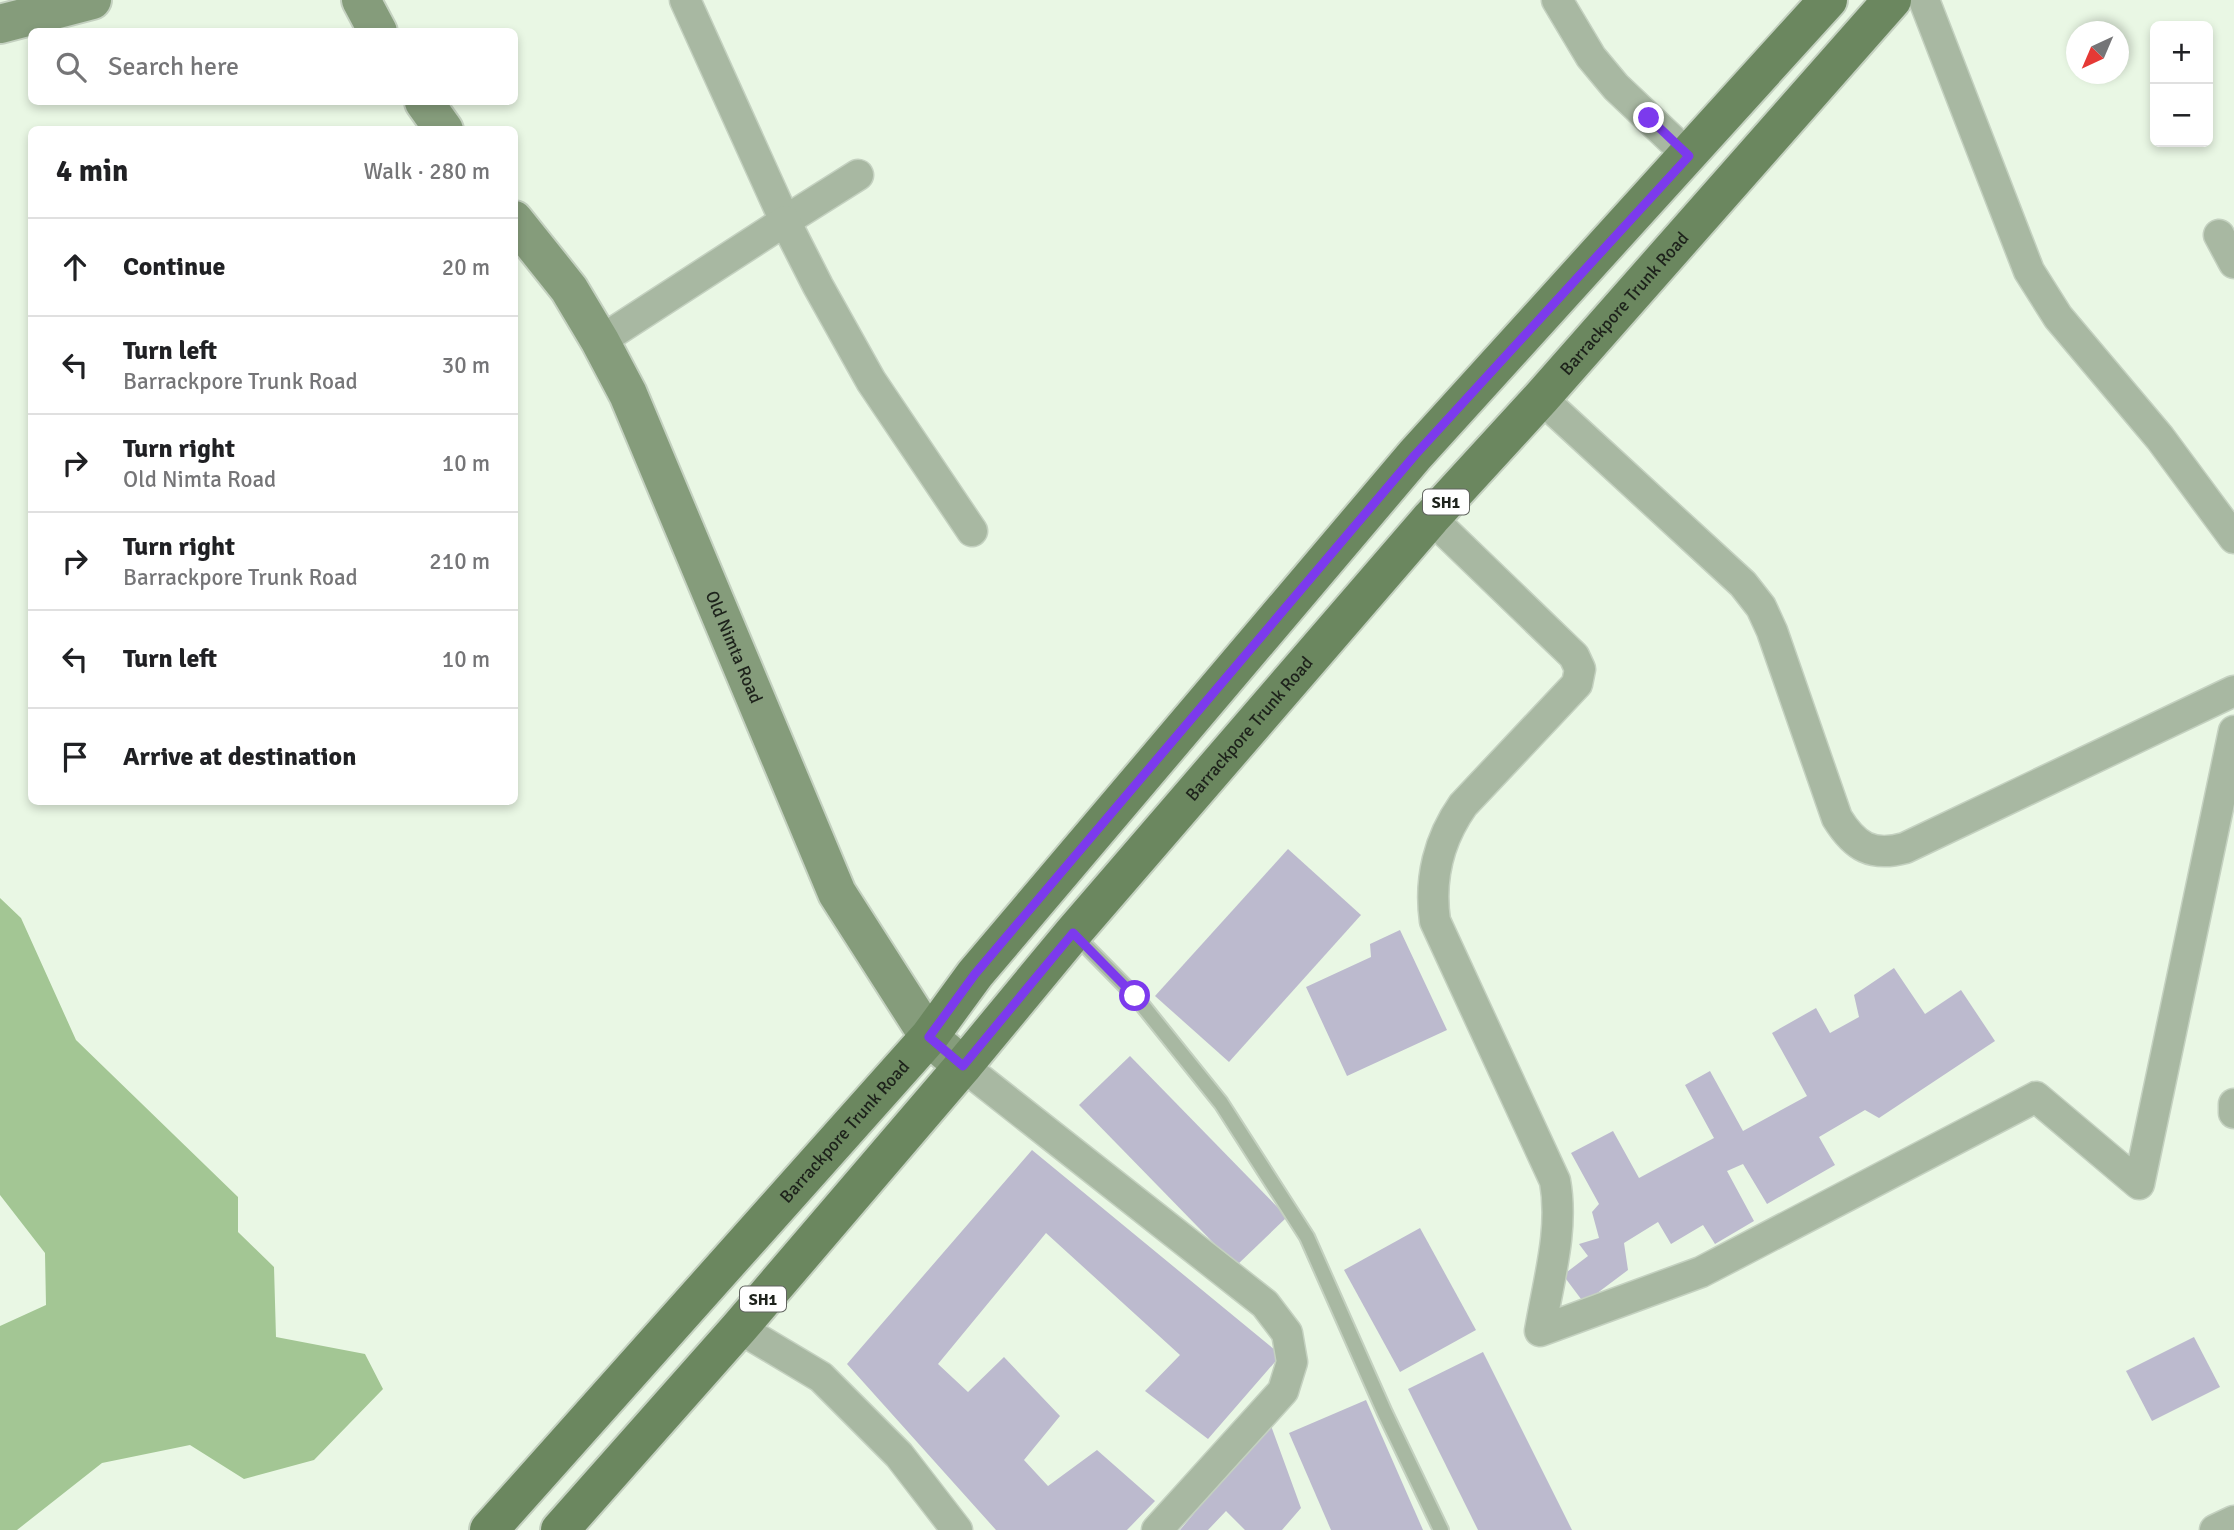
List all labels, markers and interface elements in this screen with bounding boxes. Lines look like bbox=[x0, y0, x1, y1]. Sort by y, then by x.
north arrow bbox=[2066, 21, 2129, 84]
map controls bbox=[2150, 21, 2213, 147]
button: + bbox=[2150, 21, 2213, 84]
search box bbox=[28, 28, 518, 105]
icon: search bbox=[52, 48, 90, 86]
text: Search here bbox=[108, 51, 239, 83]
button: − bbox=[2150, 84, 2213, 147]
route end bbox=[1633, 102, 1664, 133]
text: 4 min bbox=[56, 153, 128, 190]
text: Walk · 280 m bbox=[364, 157, 490, 186]
street label: Barrackpore Trunk Road bbox=[1555, 227, 1693, 380]
icon: ahead bbox=[56, 248, 94, 286]
text: Continue bbox=[123, 251, 225, 283]
text: 20 m bbox=[442, 253, 490, 282]
text: Turn left bbox=[123, 335, 217, 367]
icon: left bbox=[56, 346, 94, 384]
text: 30 m bbox=[442, 351, 490, 380]
text: Barrackpore Trunk Road bbox=[123, 367, 358, 396]
text: Turn right bbox=[123, 433, 235, 465]
icon: right bbox=[56, 444, 94, 482]
text: 10 m bbox=[442, 449, 490, 478]
text: Old Nimta Road bbox=[123, 465, 276, 494]
road number: SH1 bbox=[1423, 489, 1469, 514]
text: Turn right bbox=[123, 531, 235, 563]
icon: right bbox=[56, 542, 94, 580]
text: 210 m bbox=[429, 547, 490, 576]
text: Barrackpore Trunk Road bbox=[123, 563, 358, 592]
street label: Old Nimta Road bbox=[701, 587, 767, 707]
icon: left bbox=[56, 640, 94, 678]
text: Turn left bbox=[123, 643, 217, 675]
text: 10 m bbox=[442, 645, 490, 674]
street label: Barrackpore Trunk Road bbox=[1181, 652, 1318, 805]
icon: arrive bbox=[56, 738, 94, 776]
text: Arrive at destination bbox=[123, 741, 356, 773]
route start bbox=[1119, 980, 1150, 1011]
street label: Barrackpore Trunk Road bbox=[775, 1056, 914, 1207]
road number: SH1 bbox=[740, 1287, 786, 1312]

